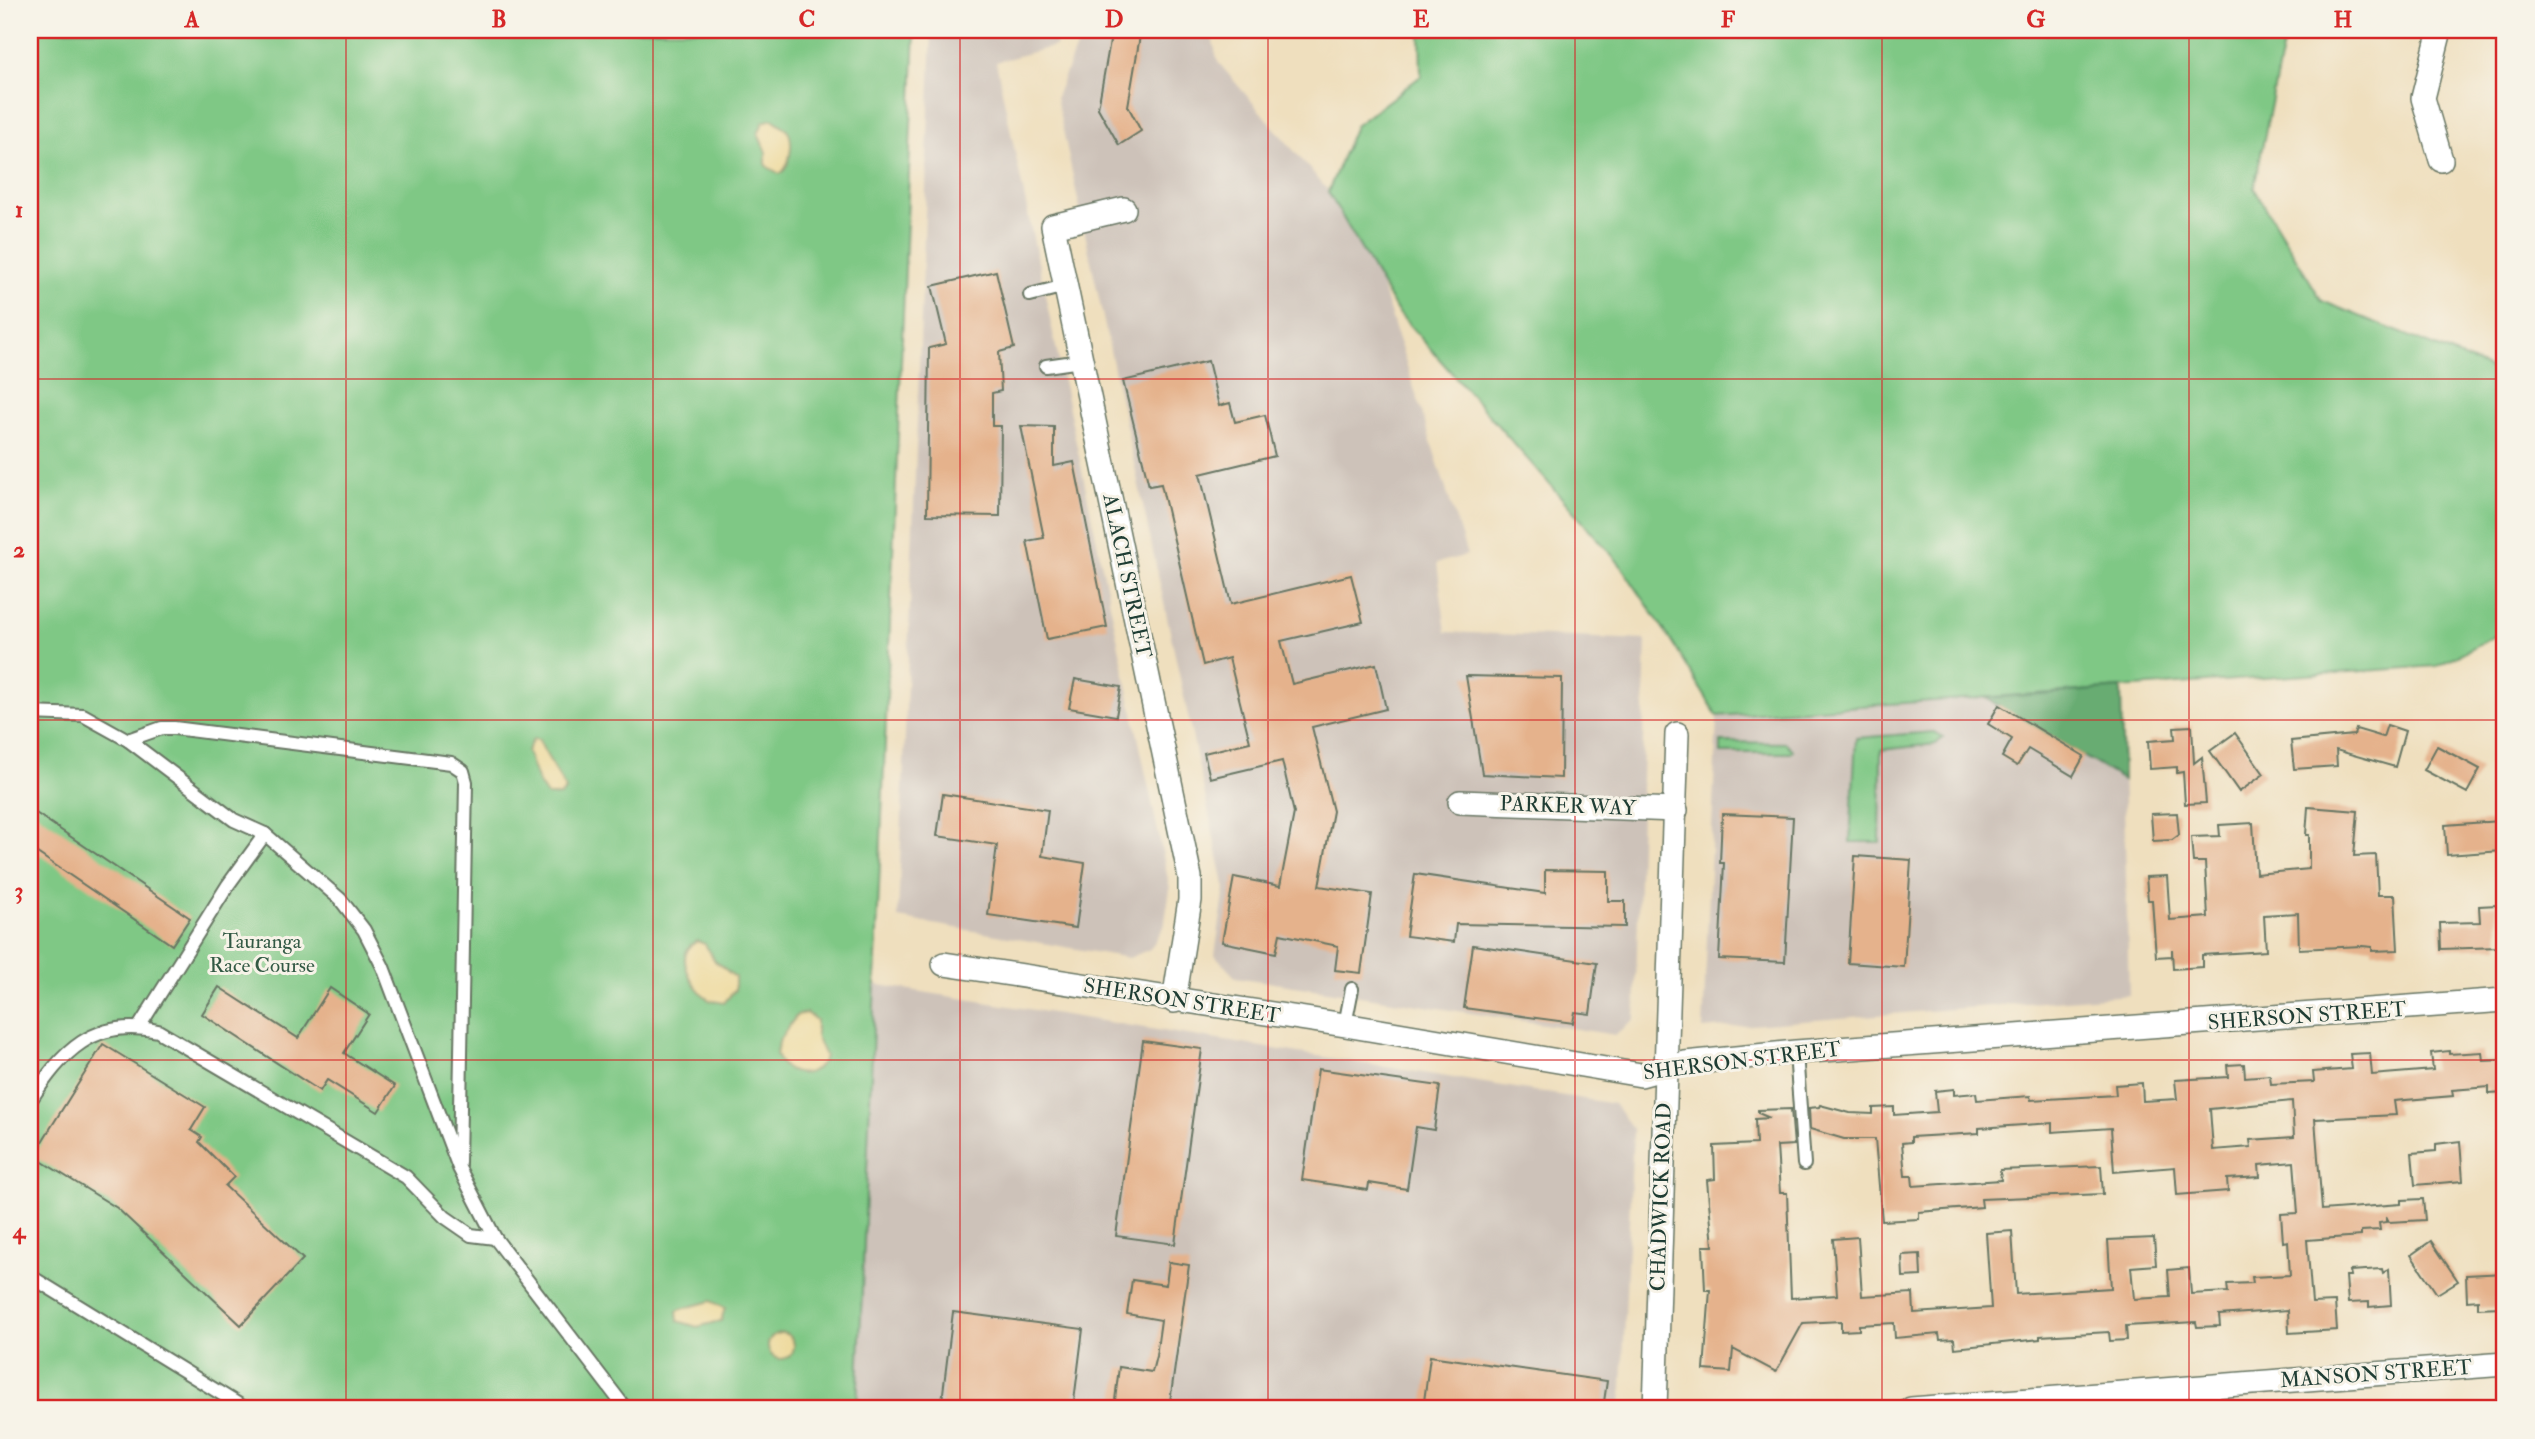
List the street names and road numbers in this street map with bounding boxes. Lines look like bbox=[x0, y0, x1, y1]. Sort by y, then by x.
street label: ALACH STREET bbox=[1096, 490, 1158, 661]
street label: PARKER WAY bbox=[1499, 790, 1637, 822]
street label: SHERSON STREET bbox=[1082, 972, 1283, 1030]
street label: SHERSON STREET bbox=[2207, 996, 2408, 1036]
street label: SHERSON STREET bbox=[1642, 1035, 1843, 1087]
street label: CHADWICK ROAD bbox=[1644, 1102, 1678, 1292]
street label: MANSON STREET bbox=[2279, 1354, 2473, 1394]

